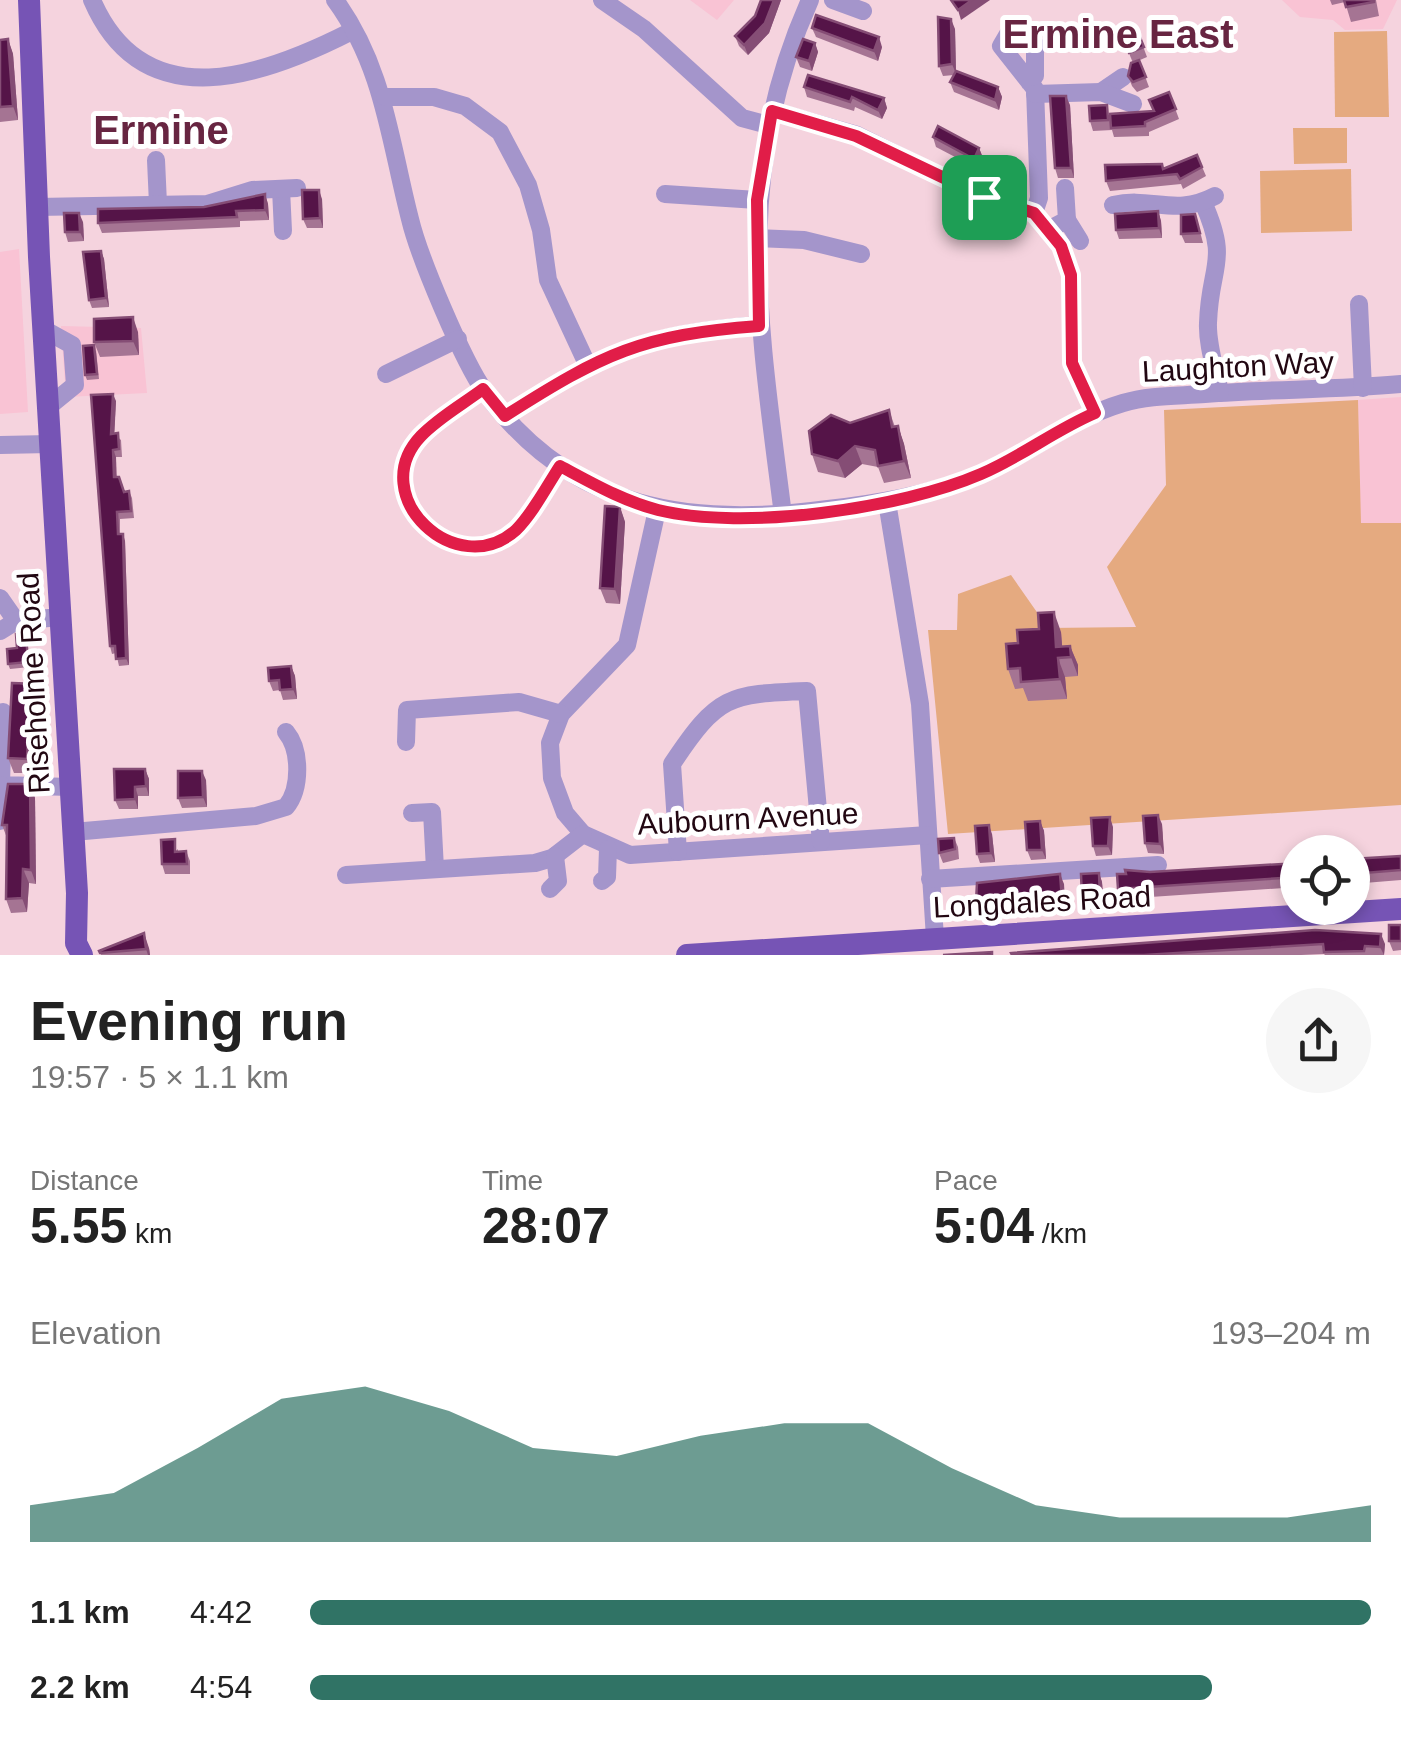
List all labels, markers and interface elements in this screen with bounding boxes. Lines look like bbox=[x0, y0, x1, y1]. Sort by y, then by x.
district label: Ermine East bbox=[1002, 12, 1234, 56]
district label: Ermine bbox=[93, 108, 229, 152]
pin bbox=[942, 155, 1027, 240]
icon: arrive bbox=[957, 170, 1012, 225]
street label: Laughton Way bbox=[1141, 345, 1335, 388]
street label: Riseholme Road bbox=[11, 571, 56, 795]
street label: Aubourn Avenue bbox=[637, 796, 859, 841]
map controls bbox=[1280, 835, 1370, 925]
button: locate bbox=[1280, 835, 1370, 925]
street label: Longdales Road bbox=[932, 879, 1152, 924]
button: share bbox=[1266, 988, 1371, 1093]
text: Evening run bbox=[30, 990, 348, 1052]
text: 19:57 · 5 × 1.1 km bbox=[30, 1059, 289, 1095]
text: Distance bbox=[30, 1165, 139, 1196]
text: Time bbox=[482, 1165, 543, 1196]
text: Pace bbox=[934, 1165, 998, 1196]
text: 5.55 bbox=[30, 1198, 127, 1254]
text: 28:07 bbox=[482, 1198, 610, 1254]
text: 5:04 bbox=[934, 1198, 1034, 1254]
text: km bbox=[127, 1218, 172, 1249]
text: /km bbox=[1034, 1218, 1087, 1249]
text: Elevation bbox=[30, 1315, 162, 1351]
text: 193–204 m bbox=[1211, 1315, 1371, 1351]
text: 1.1 km bbox=[30, 1594, 130, 1630]
text: 4:42 bbox=[190, 1594, 252, 1630]
text: 2.2 km bbox=[30, 1669, 130, 1705]
text: 4:54 bbox=[190, 1669, 252, 1705]

